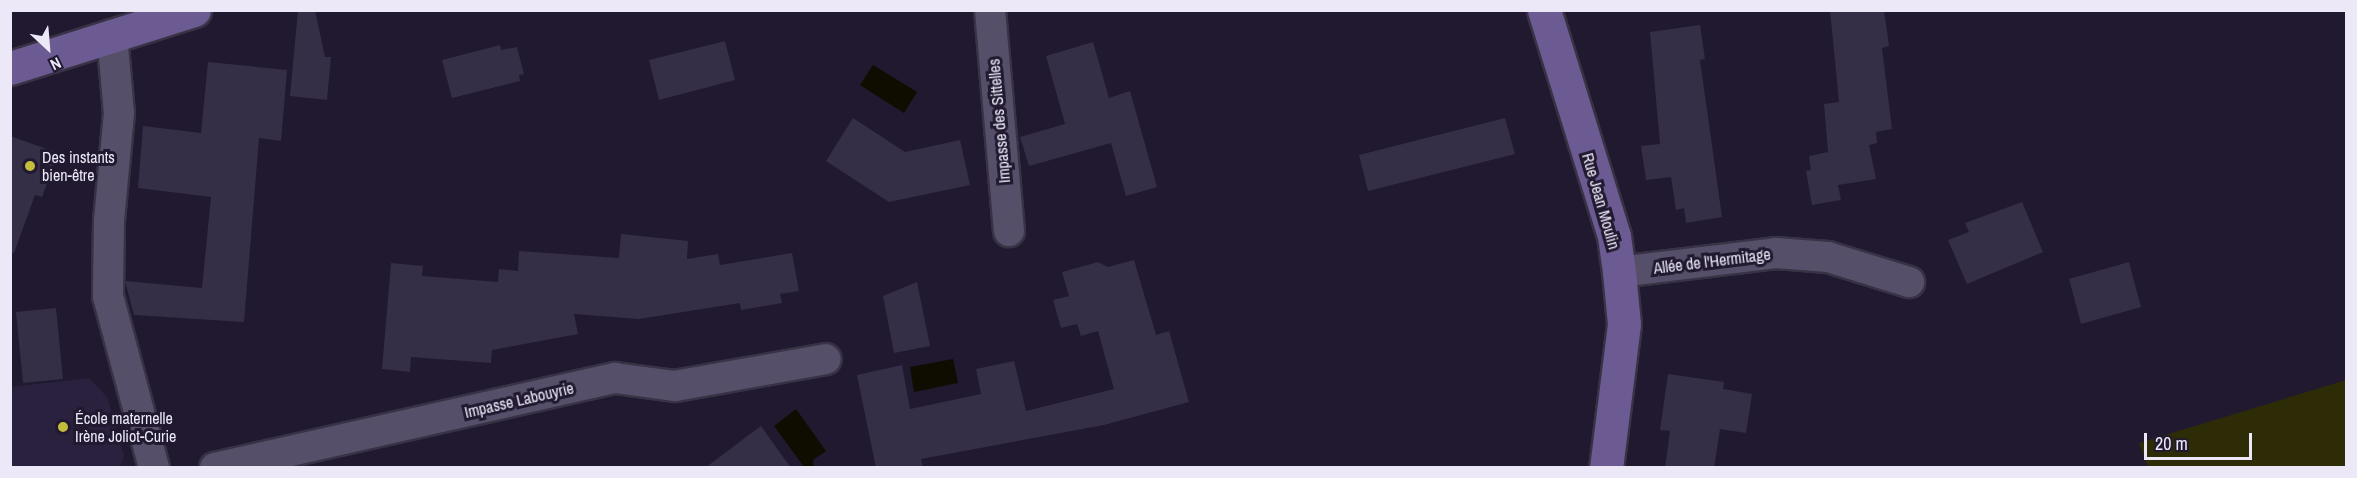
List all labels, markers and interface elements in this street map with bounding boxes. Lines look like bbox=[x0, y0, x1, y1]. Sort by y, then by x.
north arrow bbox=[18, 18, 78, 78]
text: N bbox=[47, 52, 65, 76]
street label: Impasse des Sittelles bbox=[984, 58, 1014, 184]
place label: Des instants bien-être bbox=[42, 147, 115, 185]
street label: Rue Jean Moulin bbox=[1578, 151, 1624, 251]
marker: Des instants bien-être bbox=[23, 159, 37, 173]
street label: Allée de l'Hermitage bbox=[1652, 244, 1772, 278]
street label: Impasse Labouyrie bbox=[462, 378, 576, 422]
place label: École maternelle Irène Joliot-Curie bbox=[75, 408, 176, 446]
marker: École maternelle Irène Joliot-Curie bbox=[56, 420, 70, 434]
scale bar bbox=[2147, 421, 2255, 459]
text: 20 m bbox=[2155, 431, 2188, 456]

